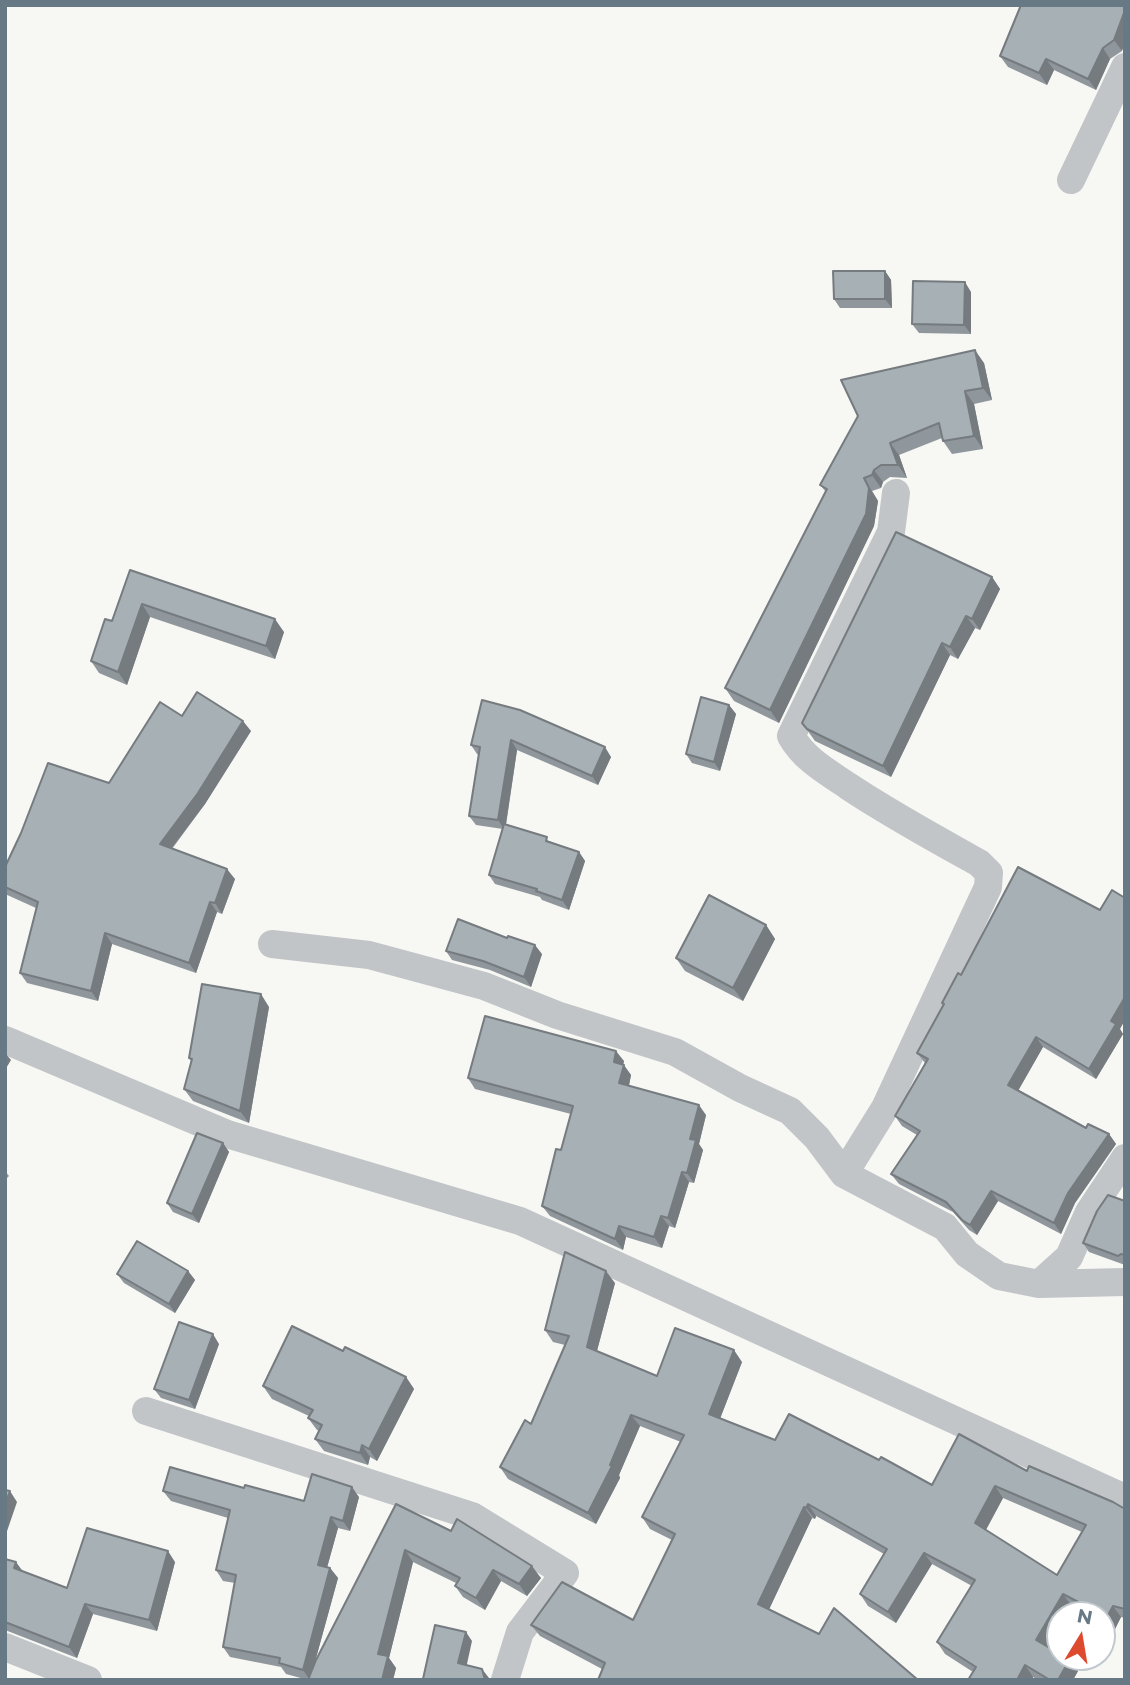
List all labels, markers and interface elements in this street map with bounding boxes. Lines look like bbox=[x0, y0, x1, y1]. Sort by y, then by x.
north arrow bbox=[1046, 1601, 1116, 1671]
text: N bbox=[1075, 1604, 1094, 1630]

